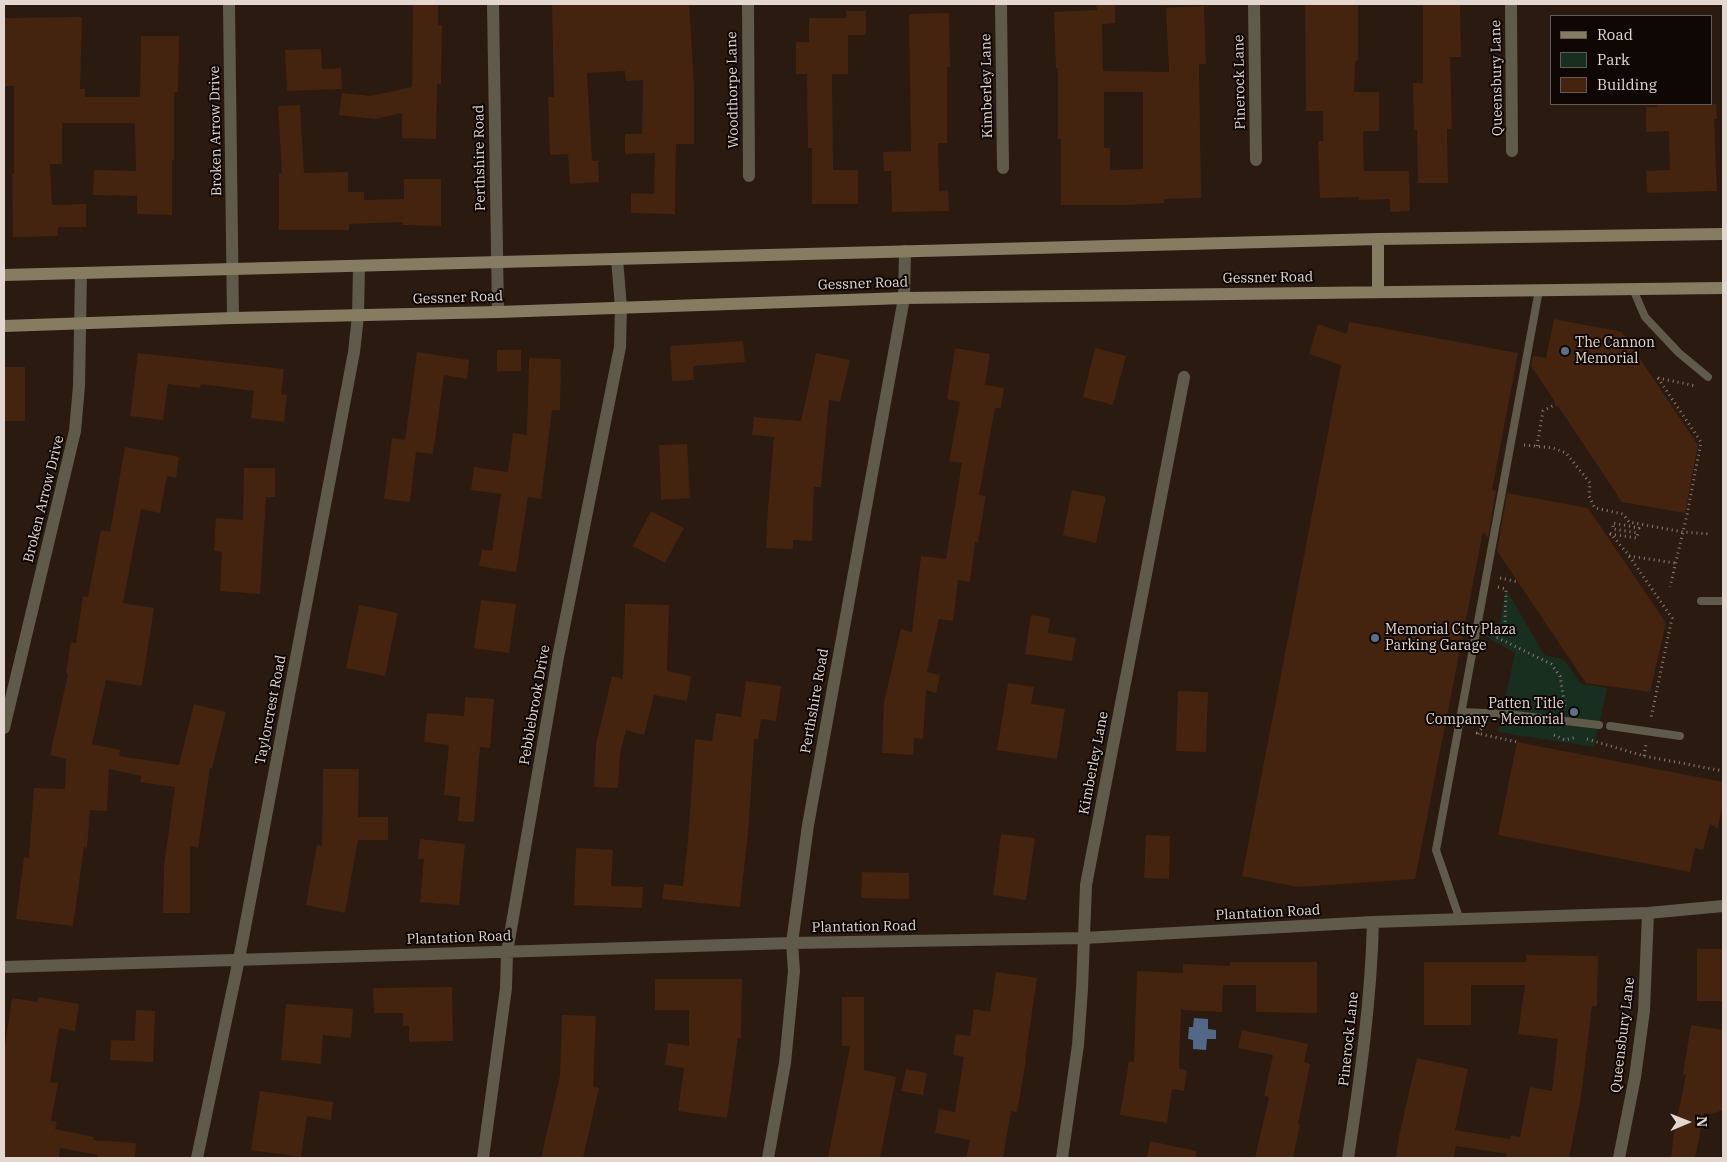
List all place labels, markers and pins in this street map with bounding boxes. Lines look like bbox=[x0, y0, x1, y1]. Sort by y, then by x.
place label: The Cannon Memorial bbox=[1575, 335, 1655, 368]
marker: The Cannon Memorial bbox=[1559, 345, 1571, 357]
place label: Memorial City Plaza Parking Garage bbox=[1385, 622, 1516, 654]
marker: Memorial City Plaza Parking Garage bbox=[1369, 632, 1381, 644]
place label: Patten Title Company - Memorial bbox=[1426, 696, 1564, 729]
marker: Patten Title Company - Memorial bbox=[1568, 706, 1580, 718]

